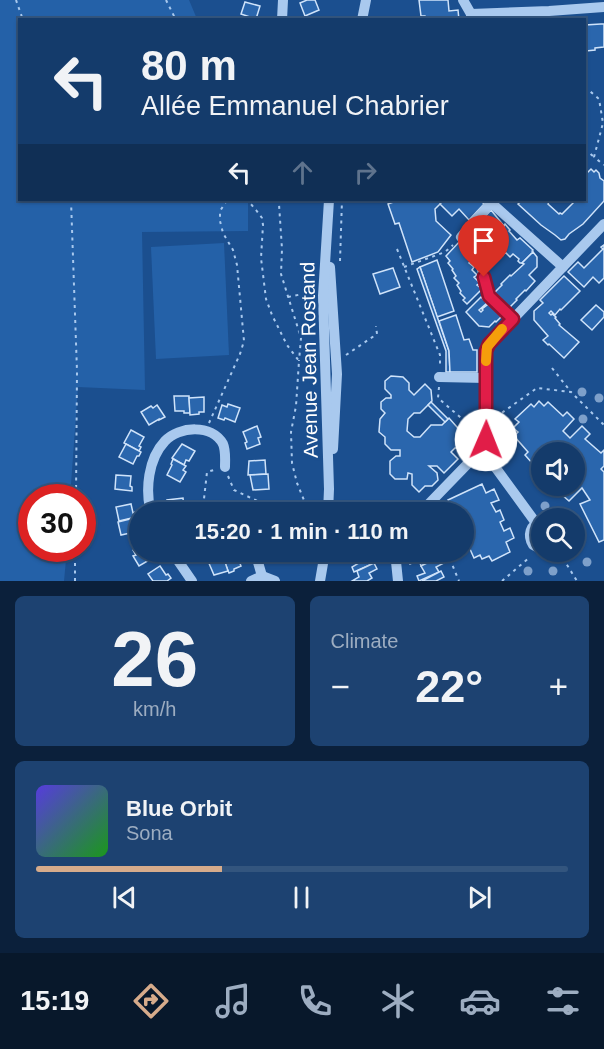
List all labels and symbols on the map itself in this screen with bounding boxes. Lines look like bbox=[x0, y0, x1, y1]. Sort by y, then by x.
pin bbox=[458, 215, 509, 277]
street label: Avenue Jean Rostand bbox=[296, 262, 322, 458]
position arrow bbox=[454, 408, 518, 472]
speed limit sign: 30 bbox=[18, 484, 96, 562]

